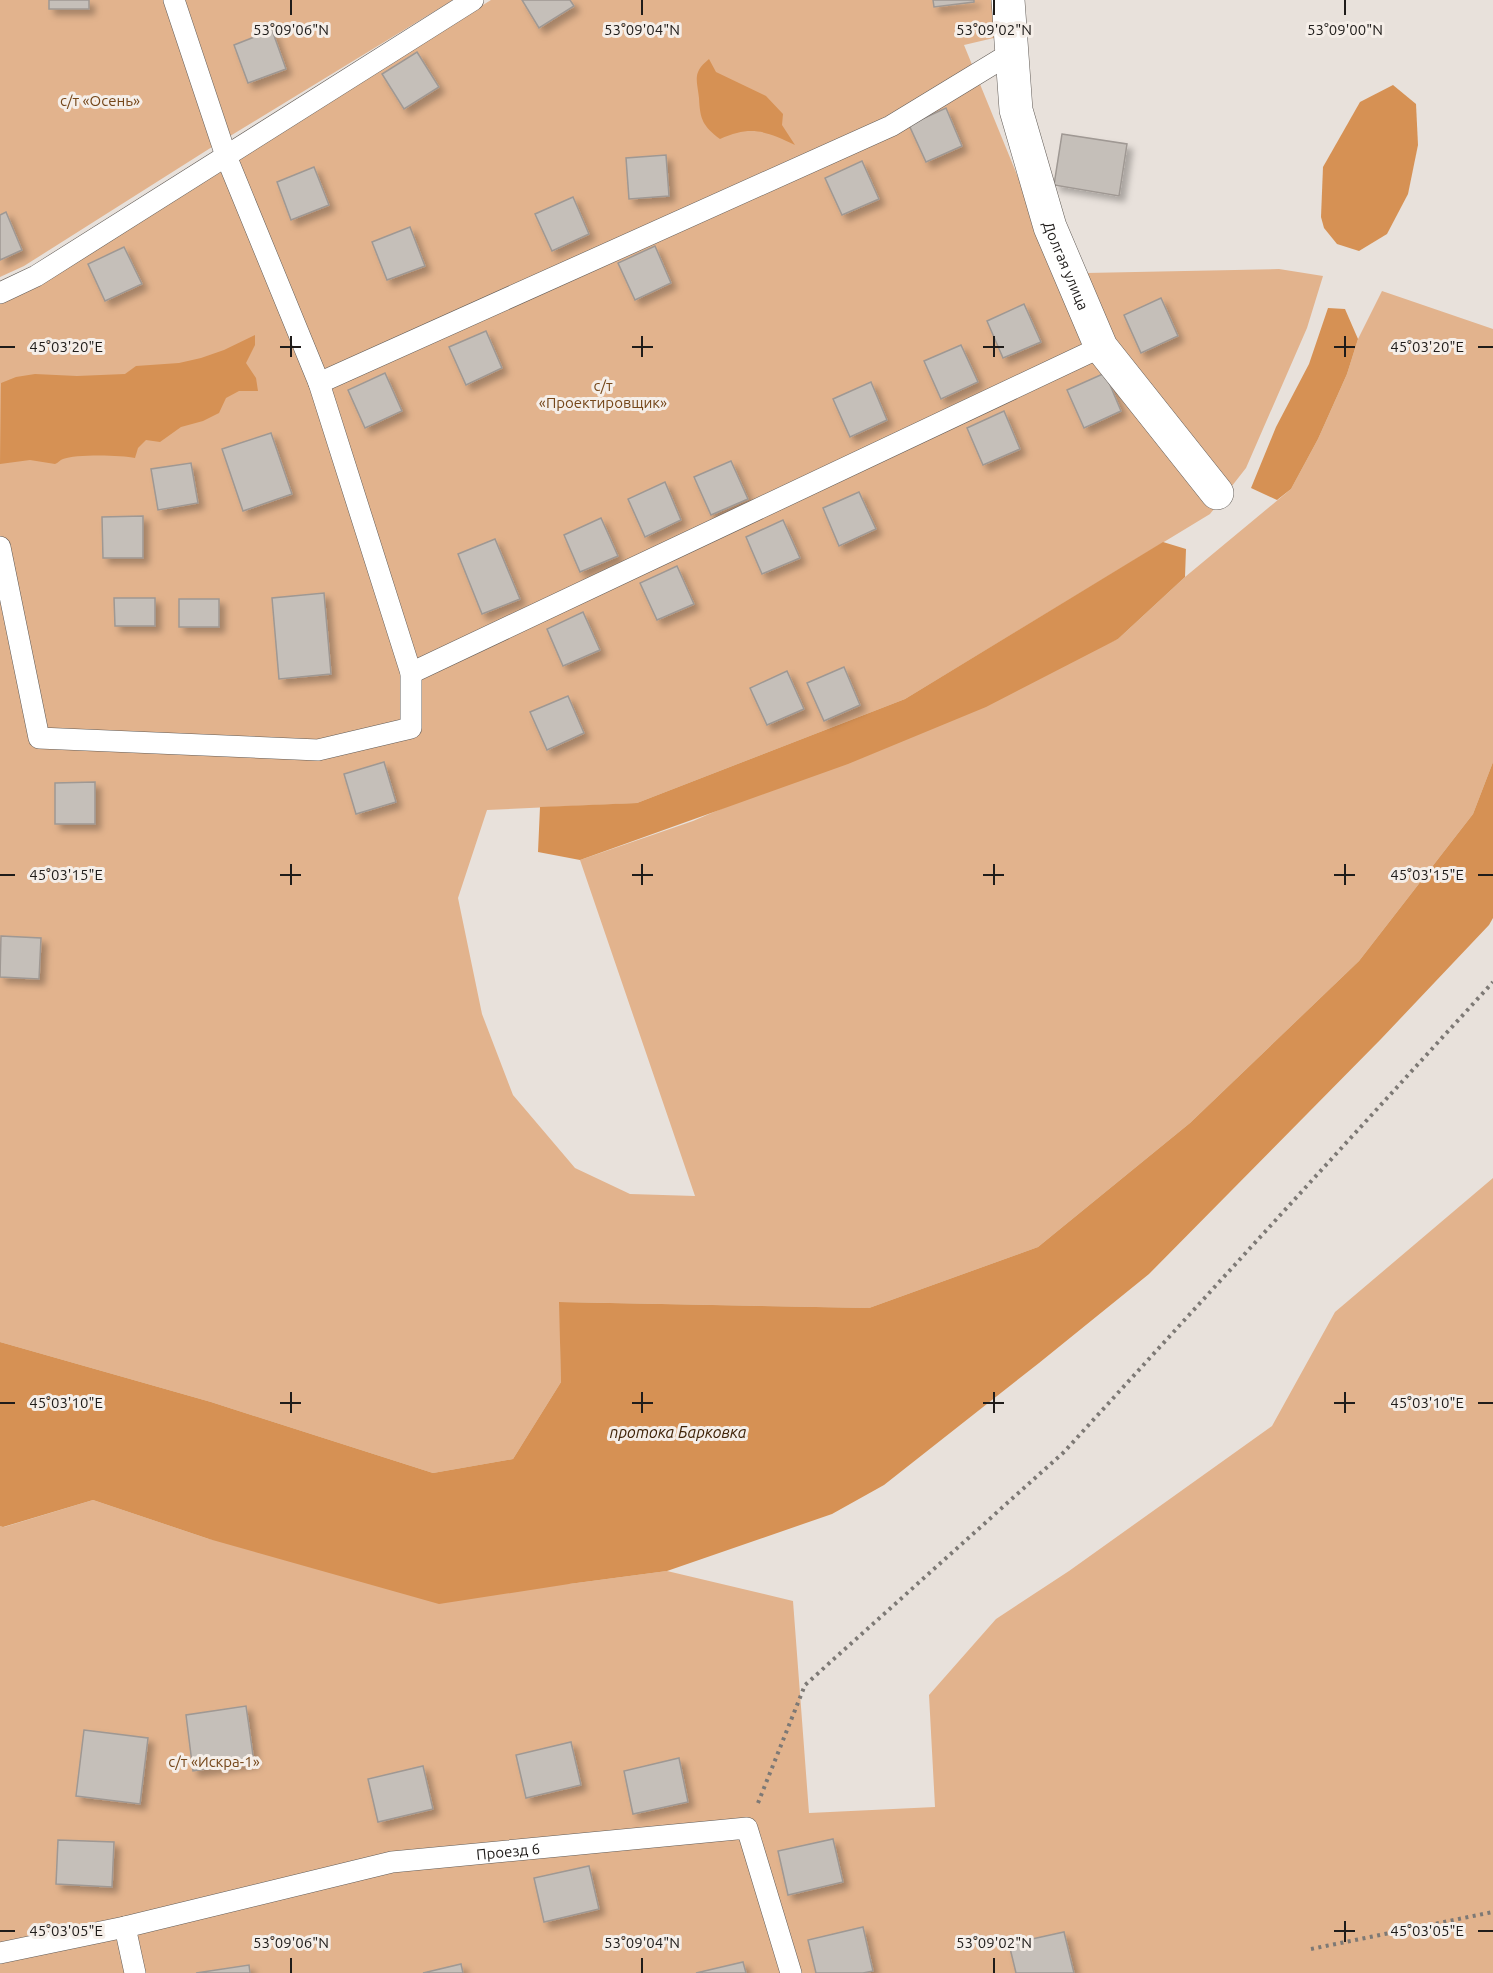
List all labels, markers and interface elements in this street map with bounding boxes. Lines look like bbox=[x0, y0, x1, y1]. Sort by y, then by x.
text: 53°09'06"N bbox=[253, 21, 329, 38]
text: 53°09'04"N bbox=[604, 21, 680, 38]
text: 53°09'02"N bbox=[956, 21, 1032, 38]
text: 53°09'00"N bbox=[1307, 21, 1383, 38]
park label: с/т «Осень» bbox=[60, 92, 140, 109]
street label: Долгая улица bbox=[1040, 220, 1093, 312]
text: 45°03'20"E bbox=[29, 338, 103, 355]
text: 45°03'20"E bbox=[1390, 338, 1464, 355]
park label: с/т «Проектировщик» bbox=[539, 377, 667, 411]
text: 45°03'15"E bbox=[29, 866, 103, 883]
text: 45°03'15"E bbox=[1390, 866, 1464, 883]
text: 45°03'10"E bbox=[29, 1394, 103, 1411]
text: 45°03'10"E bbox=[1390, 1394, 1464, 1411]
water label: протока Барковка bbox=[610, 1423, 747, 1441]
park label: с/т «Искра-1» bbox=[168, 1753, 260, 1770]
street label: Проезд 6 bbox=[475, 1839, 541, 1862]
text: 45°03'05"E bbox=[29, 1922, 103, 1939]
text: 45°03'05"E bbox=[1390, 1922, 1464, 1939]
text: 53°09'06"N bbox=[253, 1934, 329, 1951]
text: 53°09'04"N bbox=[604, 1934, 680, 1951]
text: 53°09'02"N bbox=[956, 1934, 1032, 1951]

